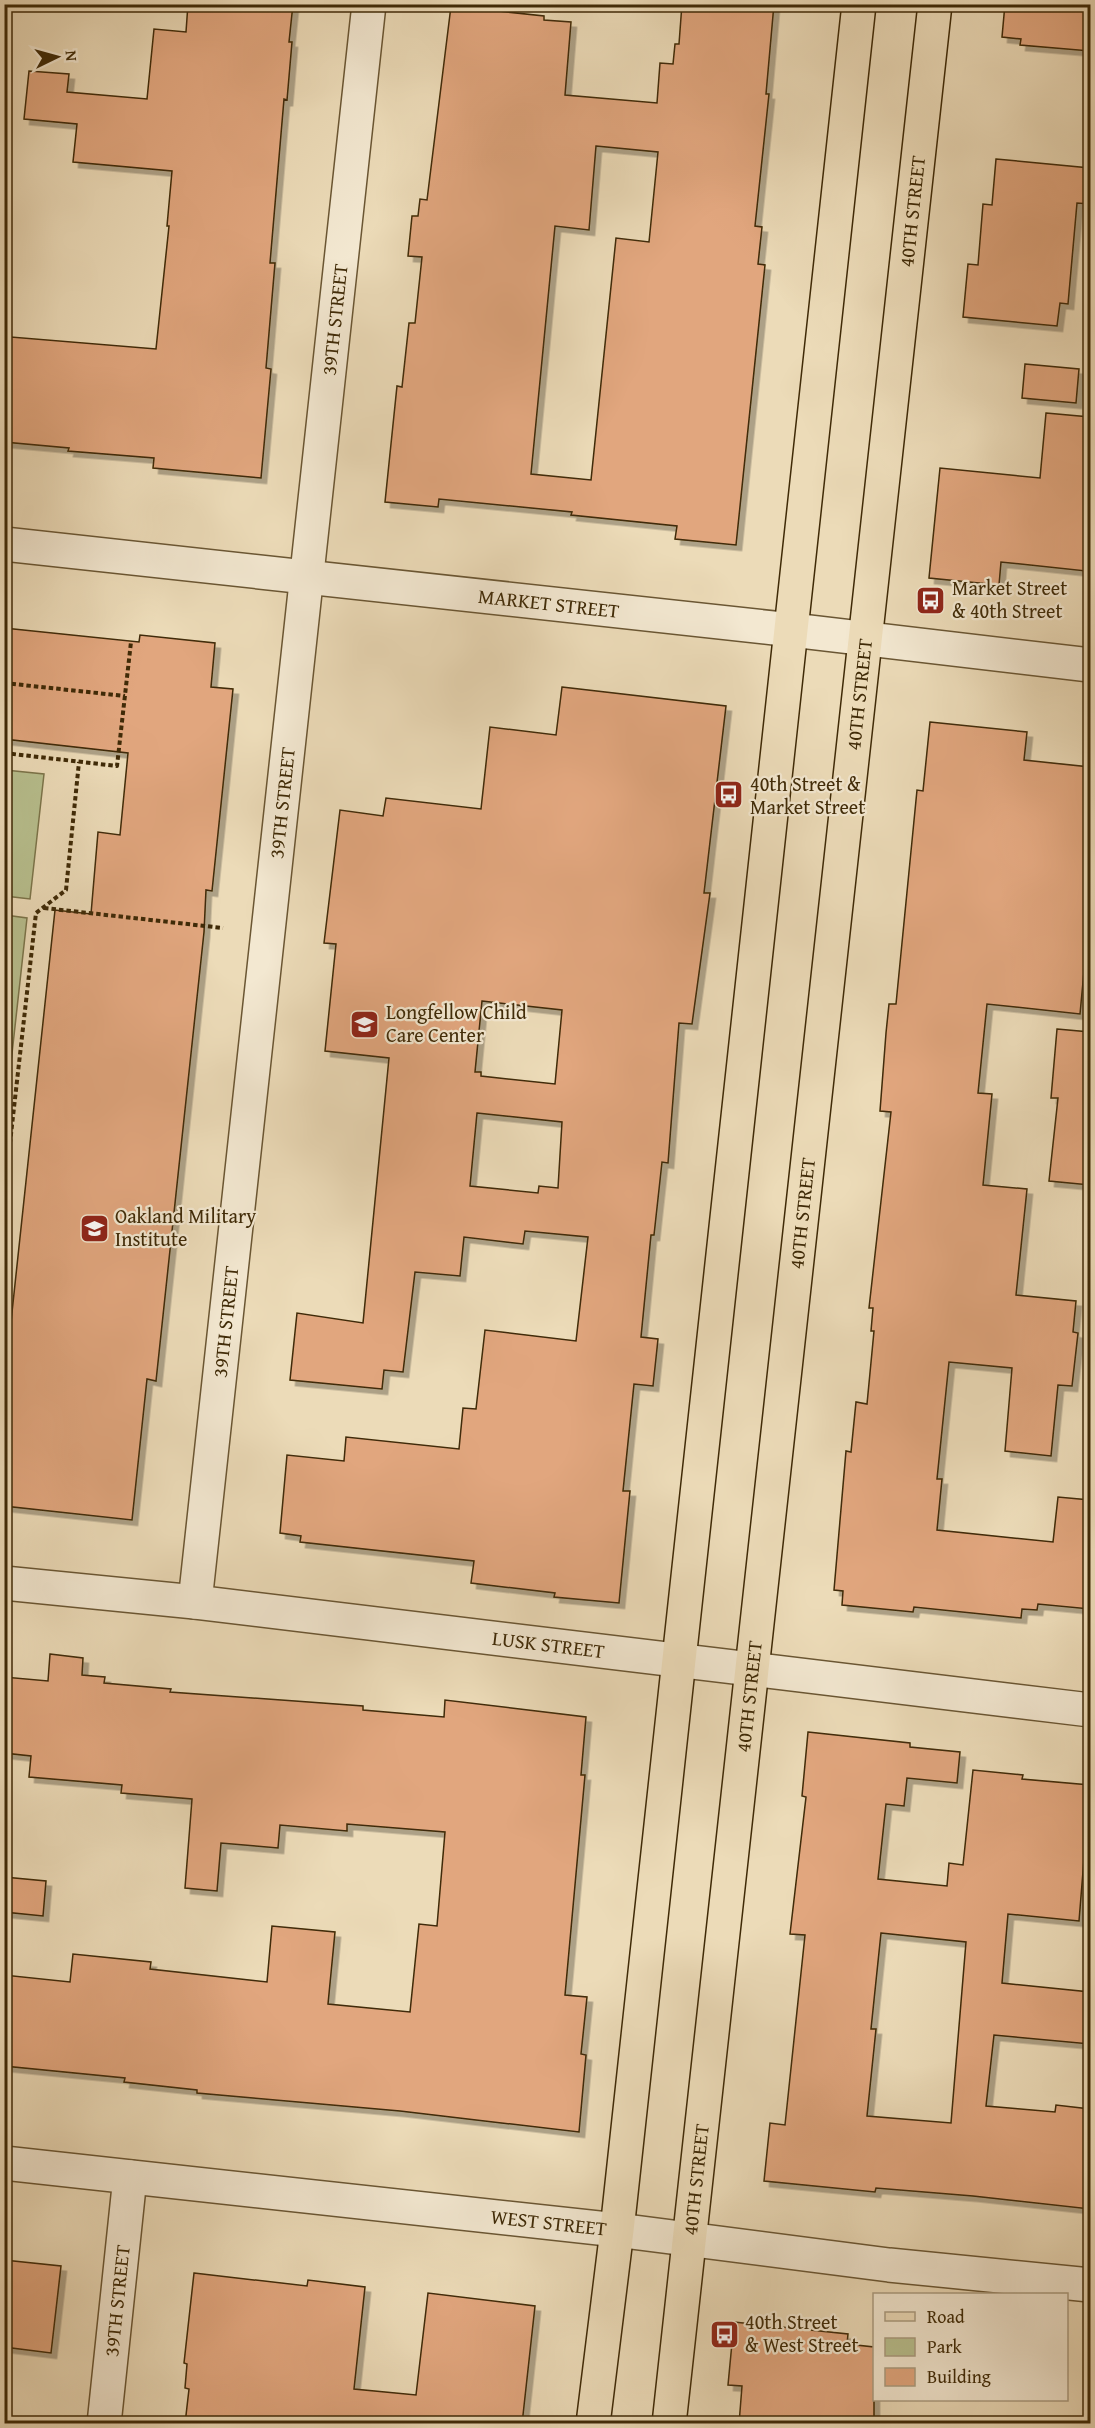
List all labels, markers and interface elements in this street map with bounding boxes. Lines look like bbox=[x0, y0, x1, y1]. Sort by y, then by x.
north arrow bbox=[27, 27, 87, 87]
text: N bbox=[60, 49, 84, 62]
street label: 40TH STREET bbox=[891, 154, 932, 269]
street label: 39TH STREET bbox=[314, 262, 355, 377]
place label: Market Street & 40th Street bbox=[952, 573, 1067, 625]
street label: MARKET STREET bbox=[477, 581, 621, 625]
bus stop icon: Market Street & 40th Street bbox=[915, 584, 947, 616]
street label: 40TH STREET bbox=[838, 637, 879, 752]
street label: 39TH STREET bbox=[261, 745, 302, 860]
place label: 40th Street & Market Street bbox=[750, 769, 865, 821]
bus stop icon: 40th Street & Market Street bbox=[713, 779, 745, 811]
place label: Longfellow Child Care Center bbox=[386, 997, 527, 1049]
school or university icon: Longfellow Child Care Center bbox=[349, 1008, 381, 1040]
street label: 40TH STREET bbox=[781, 1156, 822, 1271]
place label: Oakland Military Institute bbox=[115, 1201, 256, 1253]
school or university icon: Oakland Military Institute bbox=[78, 1212, 110, 1244]
street label: 39TH STREET bbox=[205, 1264, 246, 1379]
street label: LUSK STREET bbox=[491, 1623, 606, 1665]
street label: 40TH STREET bbox=[728, 1639, 769, 1754]
street label: 40TH STREET bbox=[675, 2122, 716, 2237]
street label: WEST STREET bbox=[489, 2201, 608, 2243]
street label: 39TH STREET bbox=[96, 2243, 137, 2358]
legend bbox=[873, 2293, 1068, 2401]
text: Road bbox=[927, 2303, 965, 2330]
place label: 40th Street & West Street bbox=[745, 2307, 859, 2359]
bus stop icon: 40th Street & West Street bbox=[708, 2318, 740, 2350]
text: Park bbox=[927, 2333, 963, 2360]
text: Building bbox=[927, 2363, 991, 2390]

